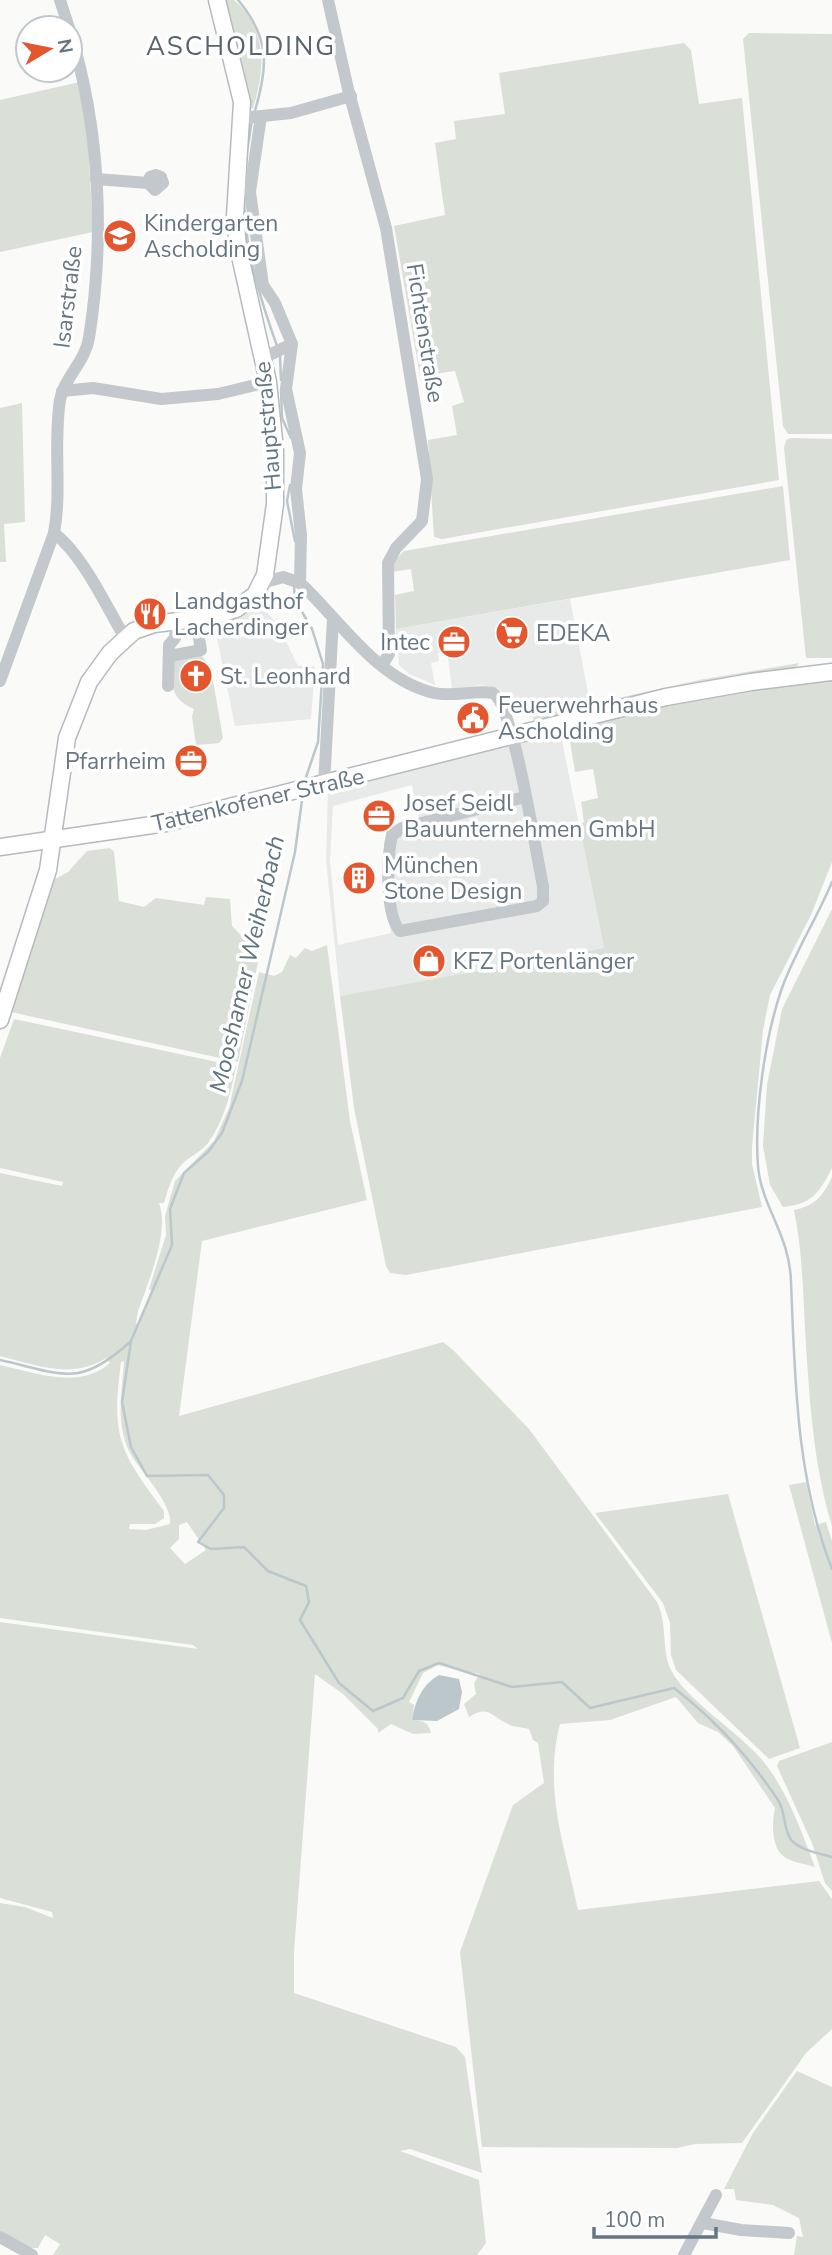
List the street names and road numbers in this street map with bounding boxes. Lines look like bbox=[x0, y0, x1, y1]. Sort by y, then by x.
street label: Isarstraße bbox=[46, 244, 90, 350]
street label: Fichtenstraße bbox=[399, 261, 451, 405]
street label: Hauptstraße bbox=[247, 360, 289, 492]
street label: Tattenkofener Straße bbox=[149, 760, 367, 840]

